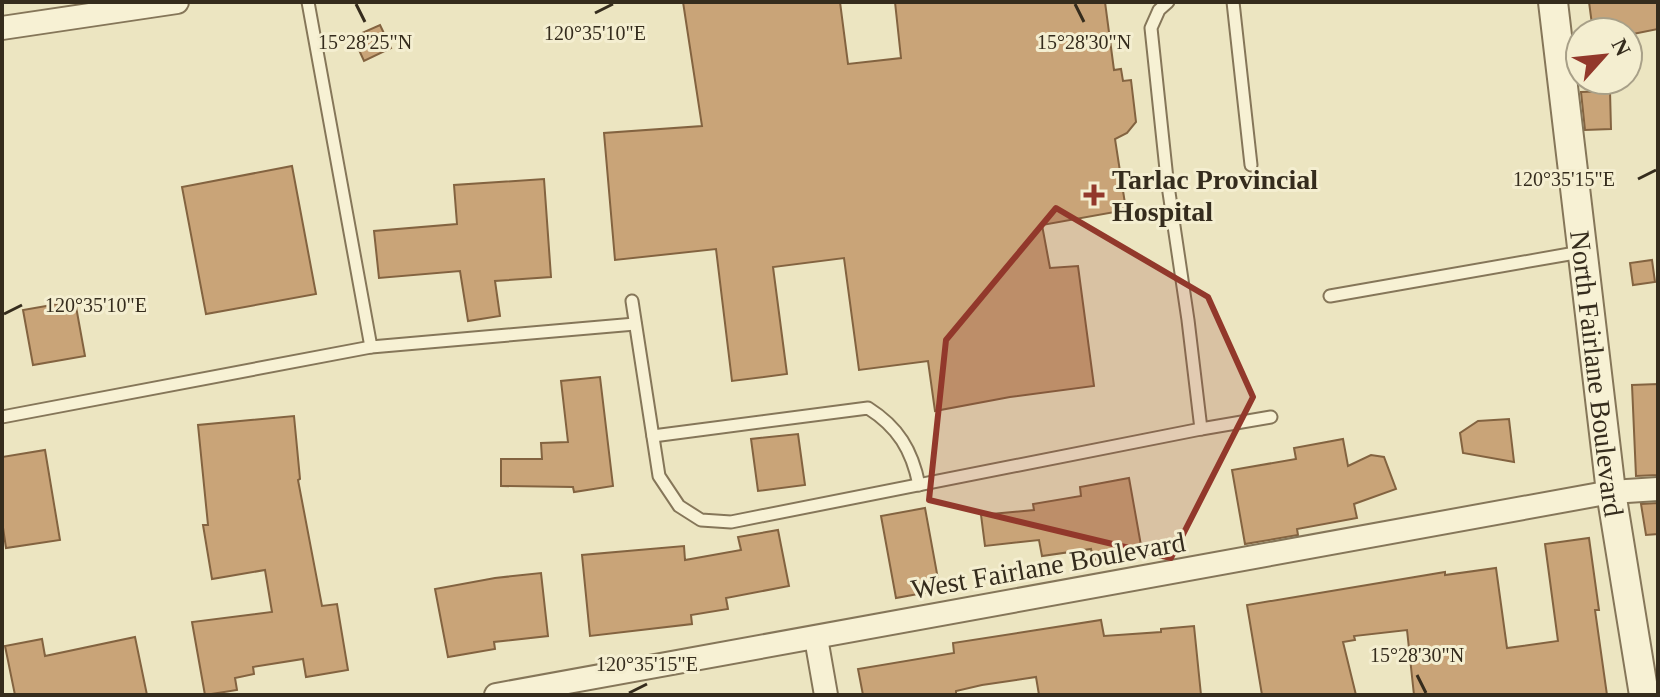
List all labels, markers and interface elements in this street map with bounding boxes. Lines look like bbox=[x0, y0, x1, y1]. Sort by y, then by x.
north arrow bbox=[1564, 16, 1644, 96]
text: 120°35'10"E bbox=[544, 22, 646, 44]
text: 15°28'25"N bbox=[318, 31, 412, 53]
text: 15°28'30"N bbox=[1037, 31, 1131, 53]
text: N bbox=[1607, 34, 1636, 60]
place label: Tarlac Provincial Hospital bbox=[1112, 164, 1318, 227]
text: 120°35'15"E bbox=[1513, 168, 1615, 190]
marker: Tarlac Provincial Hospital bbox=[1083, 184, 1105, 206]
street label: North Fairlane Boulevard bbox=[1564, 229, 1630, 519]
text: 120°35'10"E bbox=[45, 294, 147, 316]
street label: West Fairlane Boulevard bbox=[909, 526, 1188, 605]
text: 15°28'30"N bbox=[1370, 644, 1464, 666]
text: 120°35'15"E bbox=[596, 653, 698, 675]

